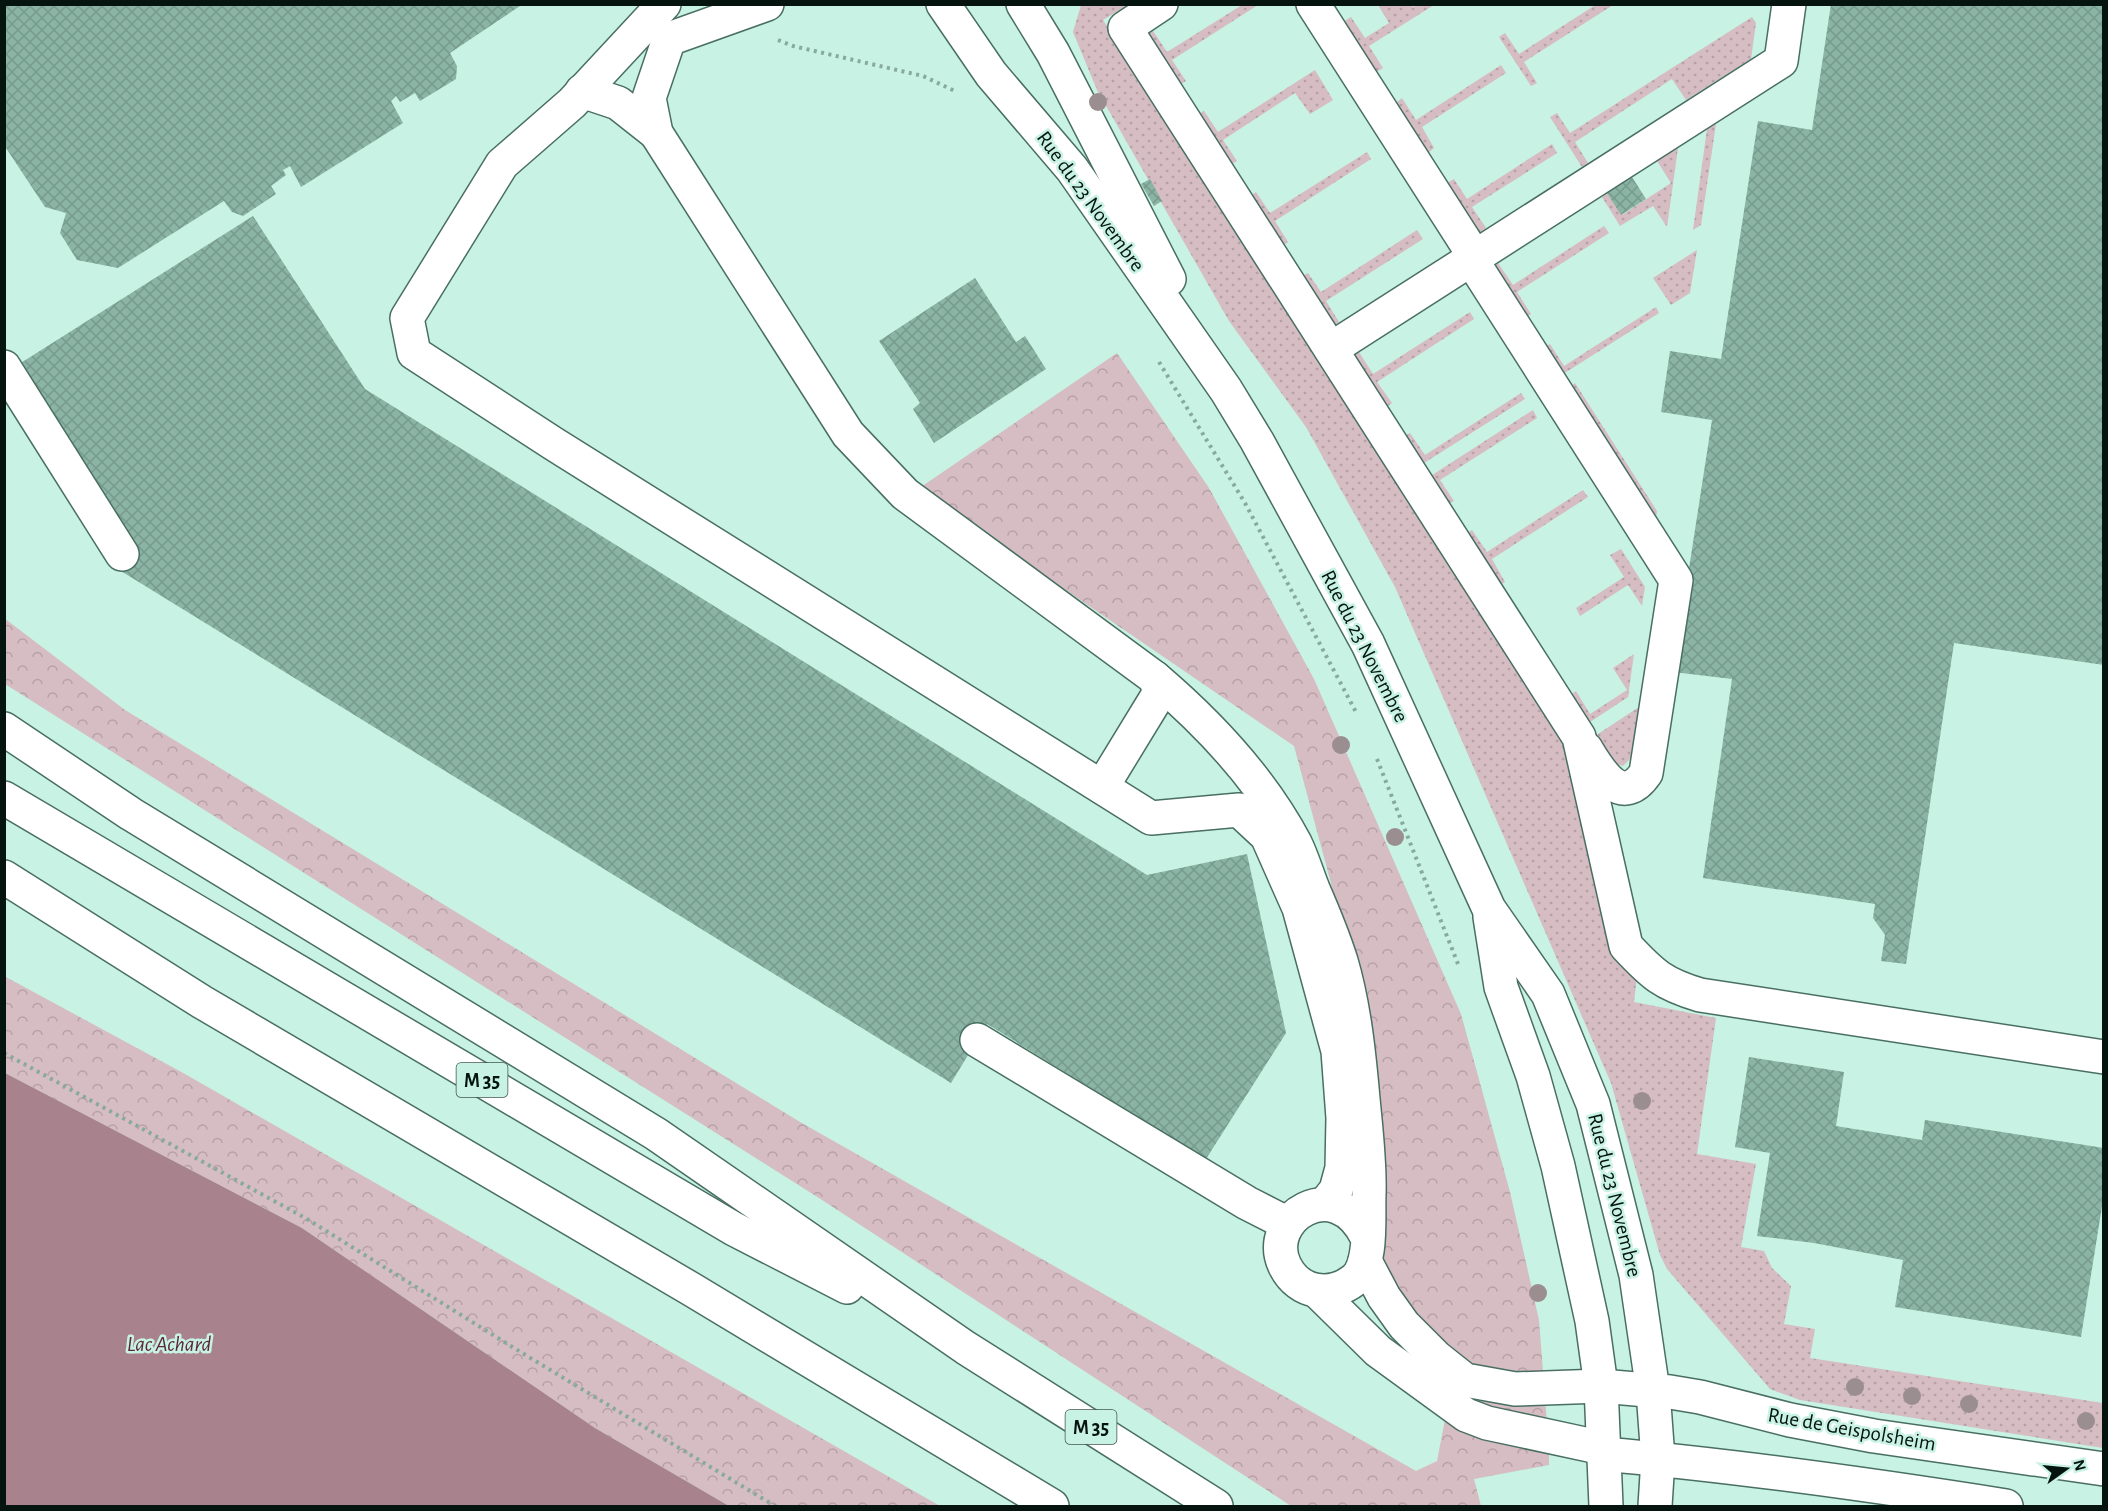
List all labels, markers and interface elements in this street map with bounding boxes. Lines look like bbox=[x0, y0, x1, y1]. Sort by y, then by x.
street label: Rue du 23 Novembre bbox=[1033, 127, 1148, 275]
street label: Rue du 23 Novembre bbox=[1317, 567, 1412, 726]
road number: M 35 bbox=[456, 1063, 508, 1097]
street label: Rue du 23 Novembre bbox=[1584, 1111, 1645, 1279]
water label: Lac Achard bbox=[127, 1333, 212, 1355]
street label: Rue de Geispolsheim bbox=[1766, 1404, 1938, 1455]
road number: M 35 bbox=[1066, 1410, 1116, 1444]
north arrow bbox=[2036, 1439, 2096, 1499]
text: N bbox=[2070, 1458, 2089, 1473]

